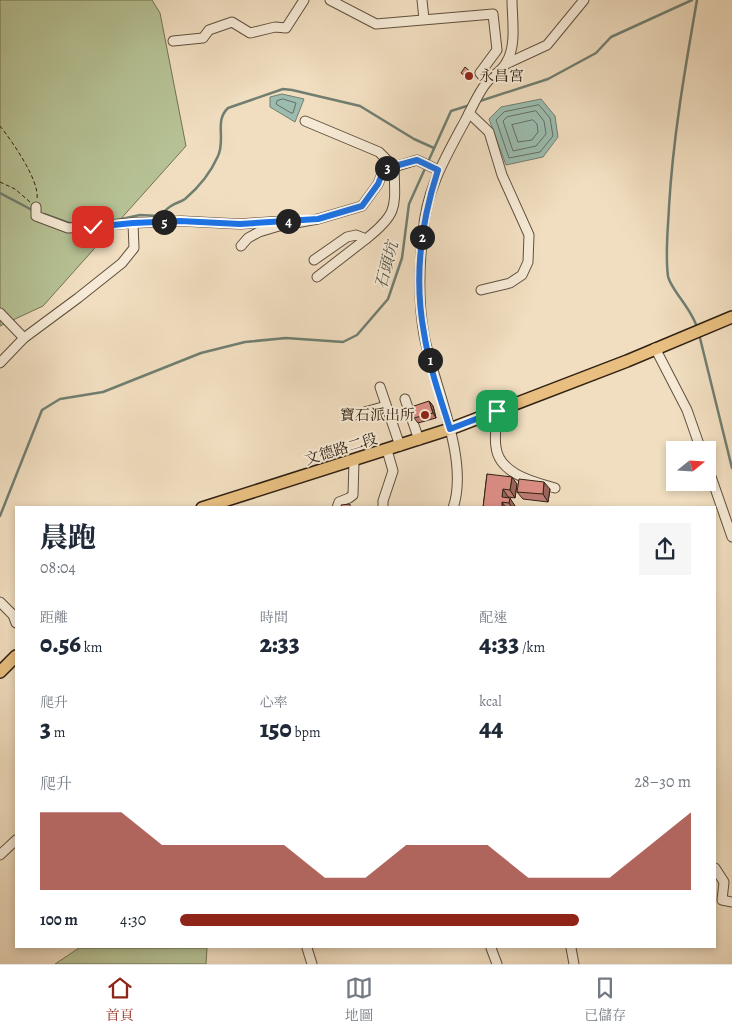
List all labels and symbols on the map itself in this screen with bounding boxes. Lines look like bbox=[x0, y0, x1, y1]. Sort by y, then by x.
place label: 永昌宮 bbox=[479, 66, 524, 86]
marker: 永昌宮 bbox=[463, 70, 475, 82]
pin: 3 bbox=[374, 156, 400, 180]
pin bbox=[72, 206, 114, 248]
pin: 4 bbox=[276, 208, 300, 234]
pin: 5 bbox=[152, 210, 176, 234]
pin: 2 bbox=[410, 224, 434, 250]
water label: 石頭坑 bbox=[370, 237, 404, 291]
pin: 1 bbox=[418, 348, 442, 372]
pin bbox=[476, 390, 518, 432]
place label: 寶石派出所 bbox=[340, 405, 415, 425]
marker: 寶石派出所 bbox=[419, 409, 431, 421]
street label: 文德路二段 bbox=[302, 428, 380, 470]
north arrow bbox=[666, 441, 716, 491]

